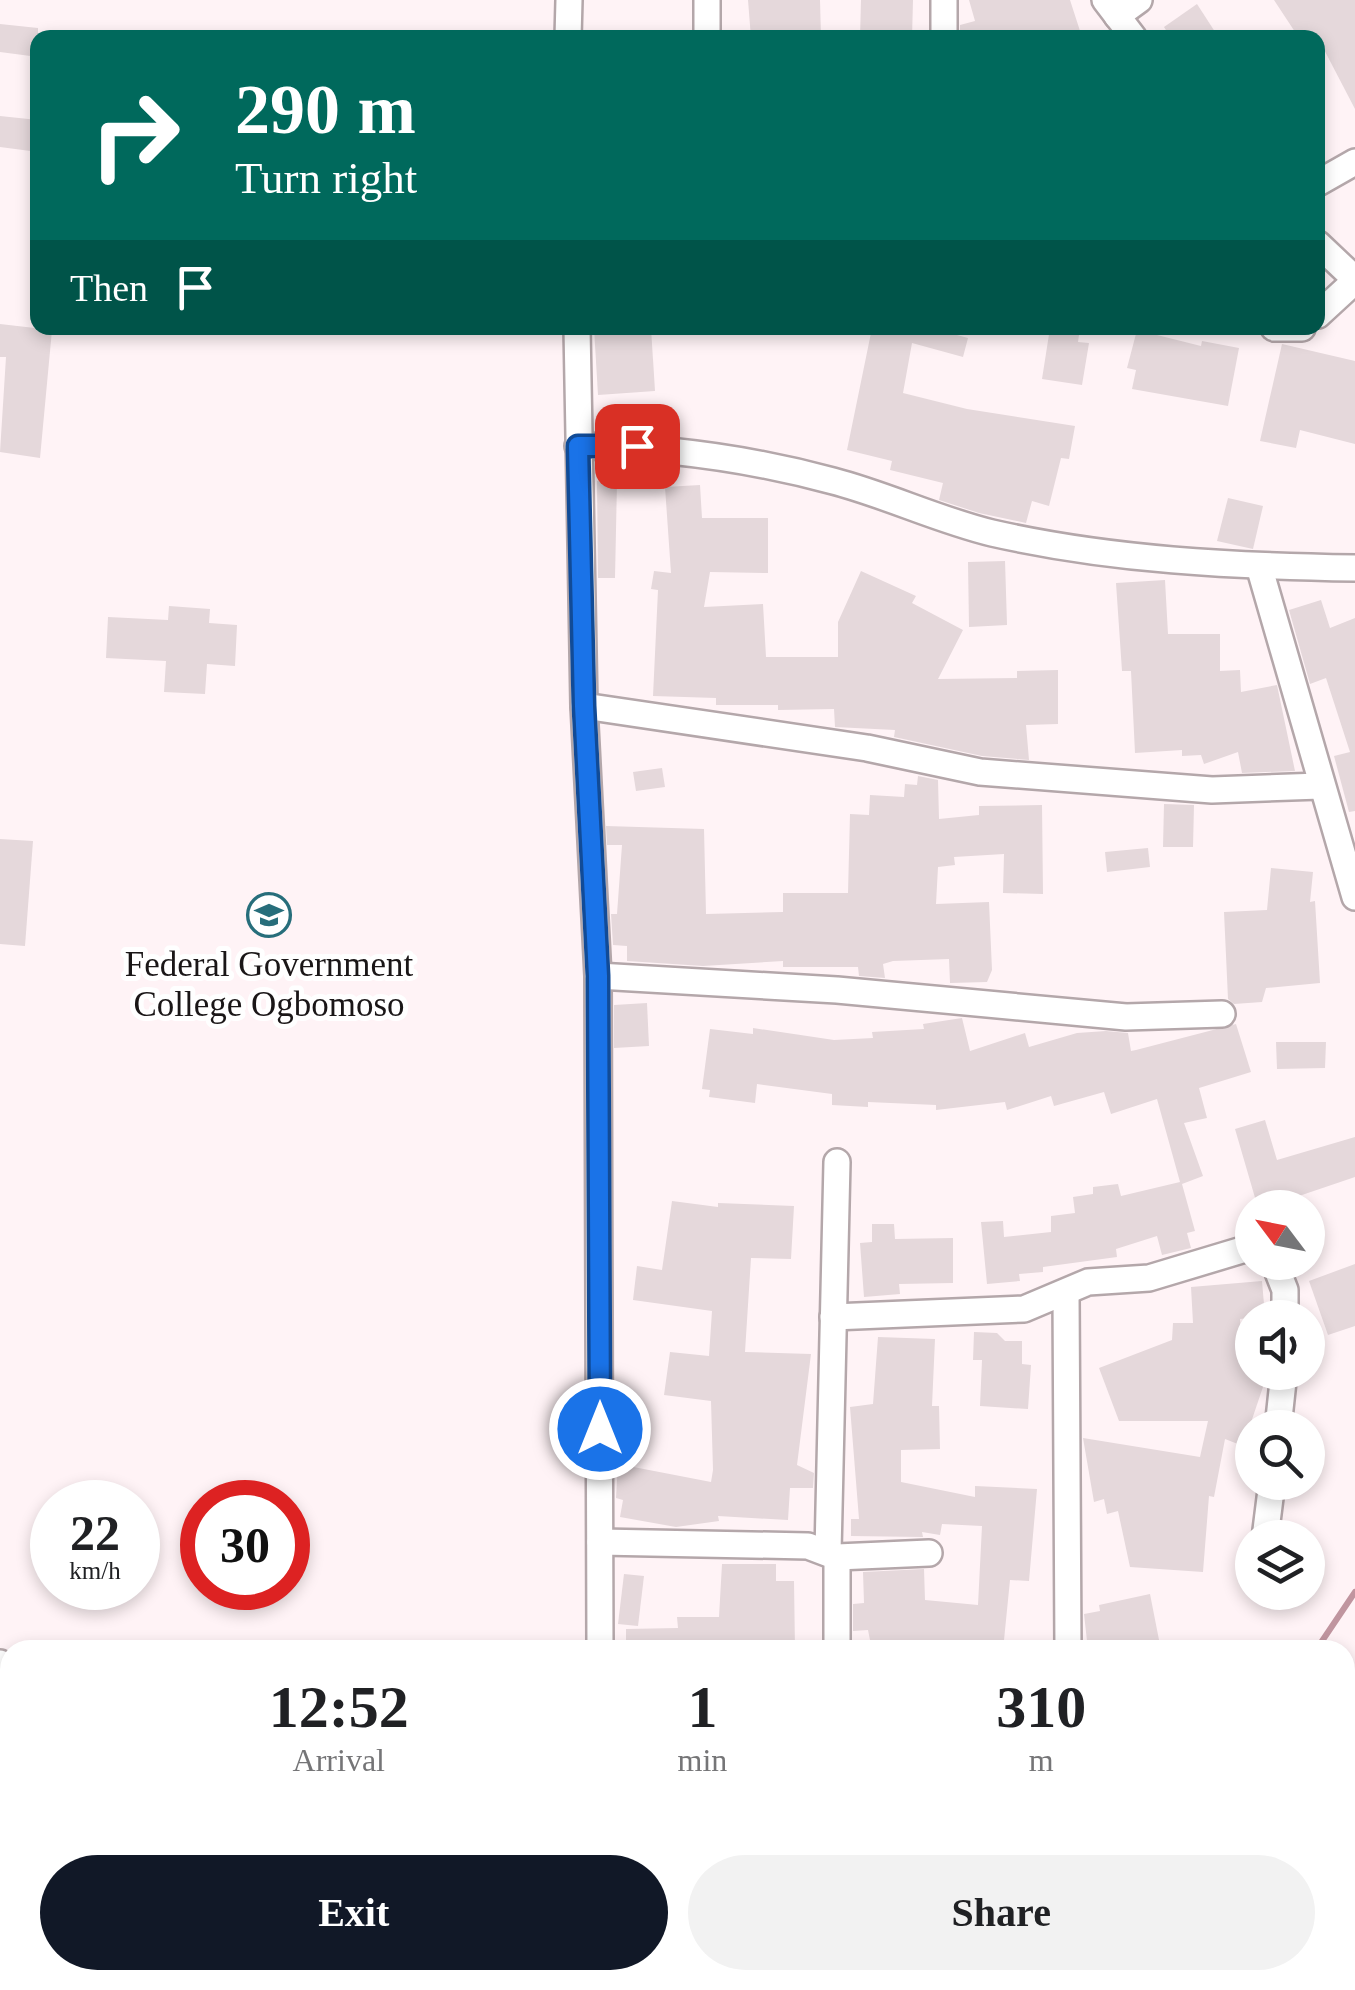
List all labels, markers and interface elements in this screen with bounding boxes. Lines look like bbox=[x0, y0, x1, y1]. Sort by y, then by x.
icon: right bbox=[70, 70, 200, 200]
text: 290 m bbox=[235, 71, 416, 148]
text: Turn right bbox=[235, 153, 417, 203]
icon: arrive bbox=[168, 260, 223, 315]
text: Then bbox=[70, 267, 148, 309]
pin bbox=[595, 404, 680, 489]
icon: arrive bbox=[610, 419, 665, 474]
school or university icon: Federal Government College Ogbomoso bbox=[246, 892, 292, 938]
place label: Federal Government College Ogbomoso bbox=[125, 945, 414, 1024]
north arrow bbox=[1235, 1190, 1325, 1280]
map controls bbox=[1235, 1190, 1325, 1610]
button: sound bbox=[1235, 1300, 1325, 1390]
position arrow bbox=[548, 1377, 652, 1481]
button: search bbox=[1235, 1410, 1325, 1500]
speed limit sign: 30 bbox=[180, 1480, 310, 1610]
text: 22 bbox=[70, 1505, 120, 1561]
button: layers bbox=[1235, 1520, 1325, 1610]
text: km/h bbox=[69, 1557, 121, 1584]
text: 12:52 bbox=[269, 1674, 409, 1740]
text: 1 bbox=[687, 1674, 717, 1740]
text: 310 bbox=[996, 1674, 1086, 1740]
text: Arrival bbox=[293, 1742, 385, 1778]
text: min bbox=[678, 1742, 727, 1778]
text: m bbox=[1029, 1742, 1054, 1778]
button: Exit bbox=[40, 1855, 668, 1970]
button: Share bbox=[688, 1855, 1315, 1970]

